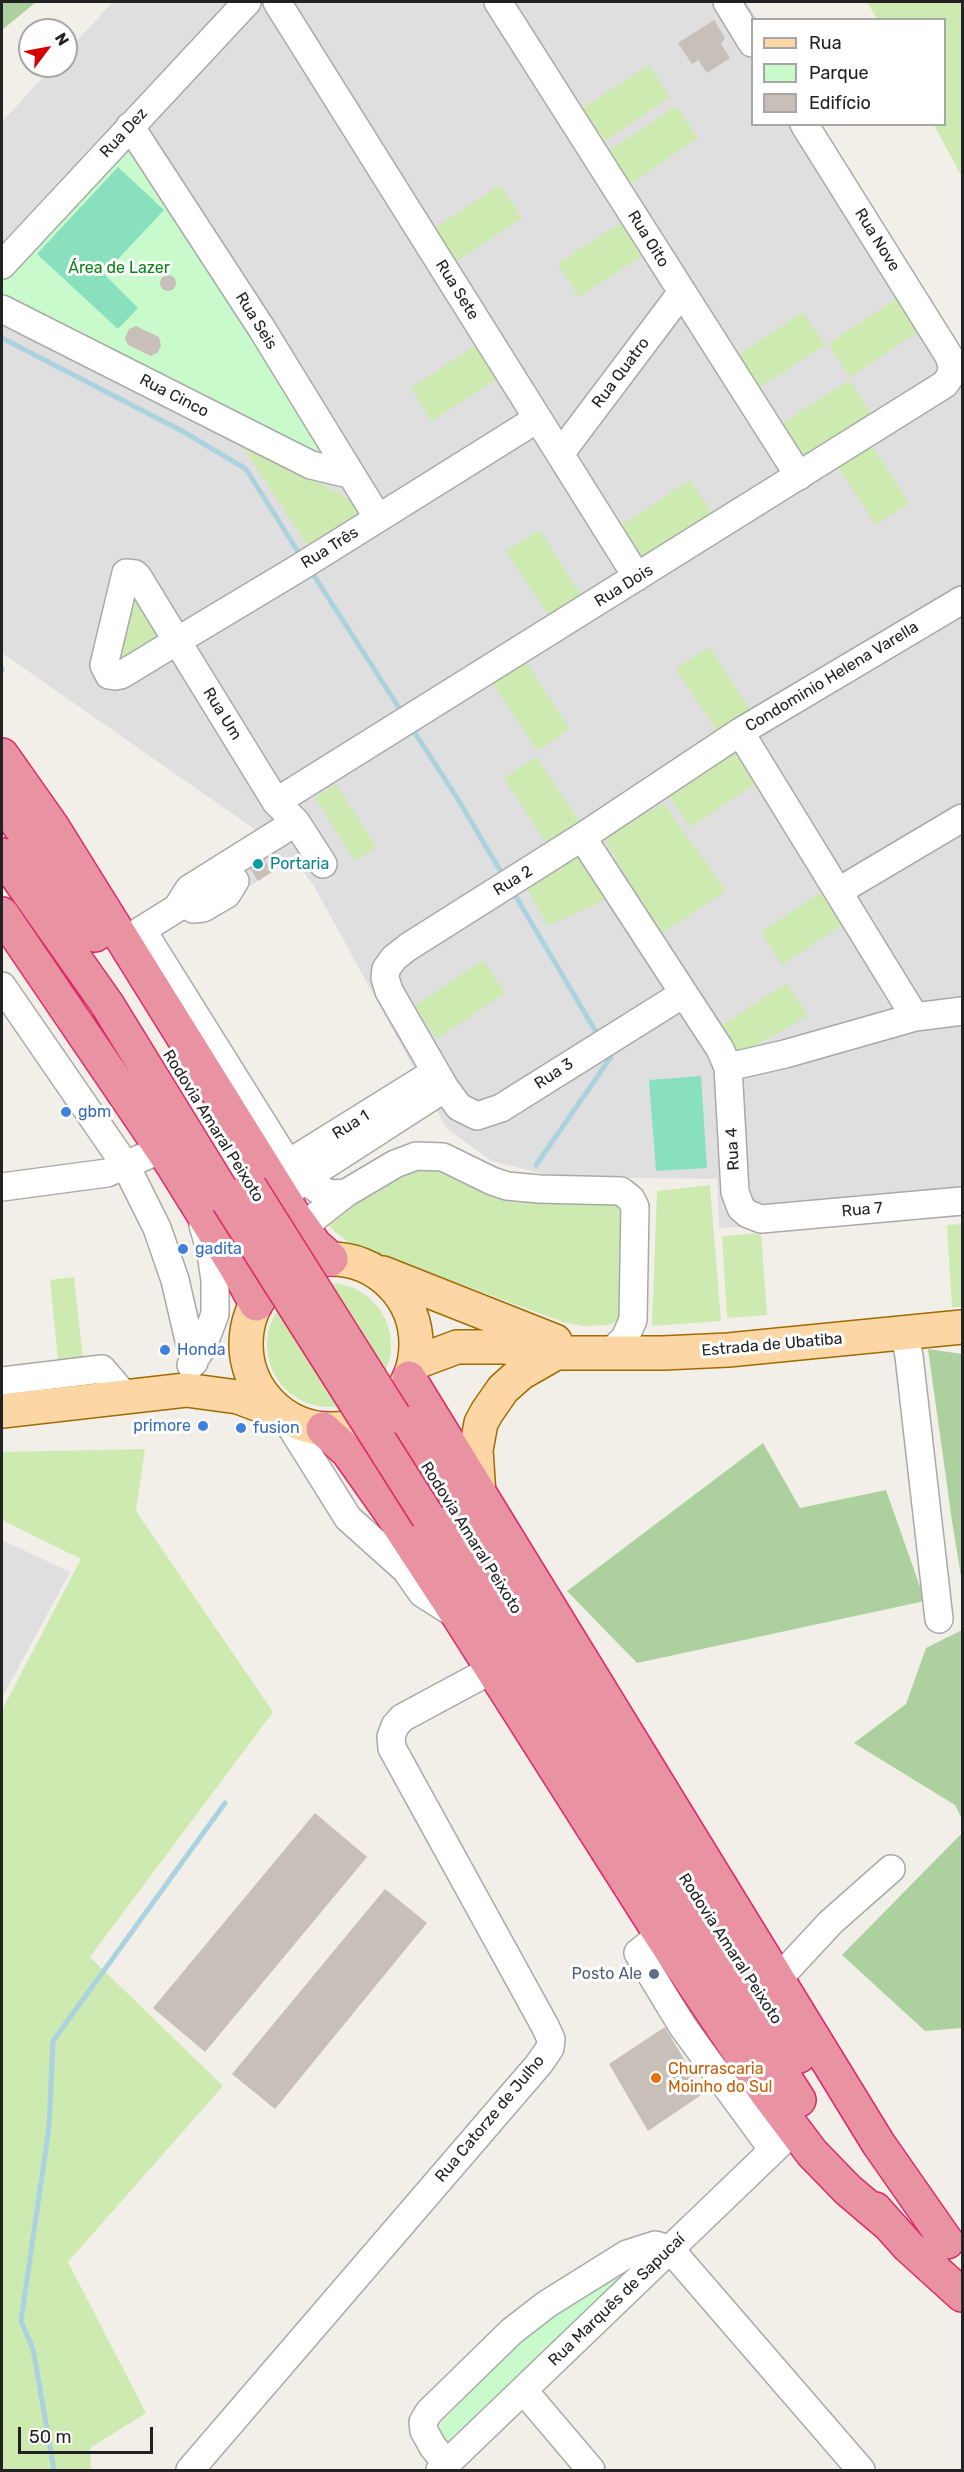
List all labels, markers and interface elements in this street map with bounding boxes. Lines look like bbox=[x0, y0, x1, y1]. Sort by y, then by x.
north arrow bbox=[18, 18, 78, 78]
legend bbox=[751, 18, 946, 126]
text: N bbox=[51, 29, 73, 49]
text: Rua bbox=[809, 32, 842, 54]
text: Parque bbox=[809, 62, 869, 84]
text: Edifício bbox=[809, 92, 871, 114]
street label: Rua Dez bbox=[96, 104, 152, 162]
street label: Rua Nove bbox=[850, 205, 904, 275]
street label: Rua Oito bbox=[623, 207, 673, 271]
street label: Rua Sete bbox=[431, 257, 483, 323]
park label: Área de Lazer bbox=[68, 258, 170, 278]
street label: Rua Seis bbox=[231, 289, 281, 353]
street label: Rua Quatro bbox=[588, 334, 654, 412]
street label: Rua Cinco bbox=[136, 370, 212, 422]
street label: Rua Três bbox=[298, 523, 362, 573]
street label: Rua Dois bbox=[591, 561, 657, 611]
street label: Condominio Helena Varella bbox=[742, 618, 922, 736]
street label: Rua Um bbox=[198, 684, 246, 744]
place label: Portaria bbox=[270, 854, 329, 874]
marker: Portaria bbox=[251, 857, 265, 871]
street label: Rua 2 bbox=[490, 862, 536, 900]
street label: Rodovia Amaral Peixoto bbox=[158, 1046, 268, 1206]
street label: Rua 3 bbox=[531, 1054, 577, 1094]
place label: gbm bbox=[78, 1102, 111, 1122]
marker: gbm bbox=[59, 1105, 73, 1119]
street label: Rua 1 bbox=[329, 1106, 373, 1144]
street label: Rua 4 bbox=[722, 1127, 744, 1171]
street label: Rua 7 bbox=[841, 1199, 883, 1221]
place label: gadita bbox=[195, 1239, 242, 1259]
marker: gadita bbox=[176, 1242, 190, 1256]
street label: Estrada de Ubatiba bbox=[701, 1329, 843, 1361]
place label: Honda bbox=[177, 1340, 226, 1360]
marker: Honda bbox=[158, 1343, 172, 1357]
place label: primore bbox=[133, 1416, 191, 1436]
place label: fusion bbox=[253, 1418, 300, 1438]
marker: primore bbox=[196, 1419, 210, 1433]
marker: fusion bbox=[234, 1421, 248, 1435]
street label: Rodovia Amaral Peixoto bbox=[416, 1458, 526, 1618]
street label: Rodovia Amaral Peixoto bbox=[674, 1870, 786, 2028]
place label: Posto Ale bbox=[572, 1964, 642, 1984]
marker: Posto Ale bbox=[647, 1967, 661, 1981]
street label: Rua Catorze de Julho bbox=[431, 2052, 549, 2186]
place label: Churrascaria Moinho do Sul bbox=[668, 2059, 772, 2097]
marker: Churrascaria Moinho do Sul bbox=[649, 2071, 663, 2085]
street label: Rua Marquês de Sapucaí bbox=[545, 2230, 689, 2370]
scale bar bbox=[21, 2415, 156, 2453]
text: 50 m bbox=[29, 2426, 72, 2448]

